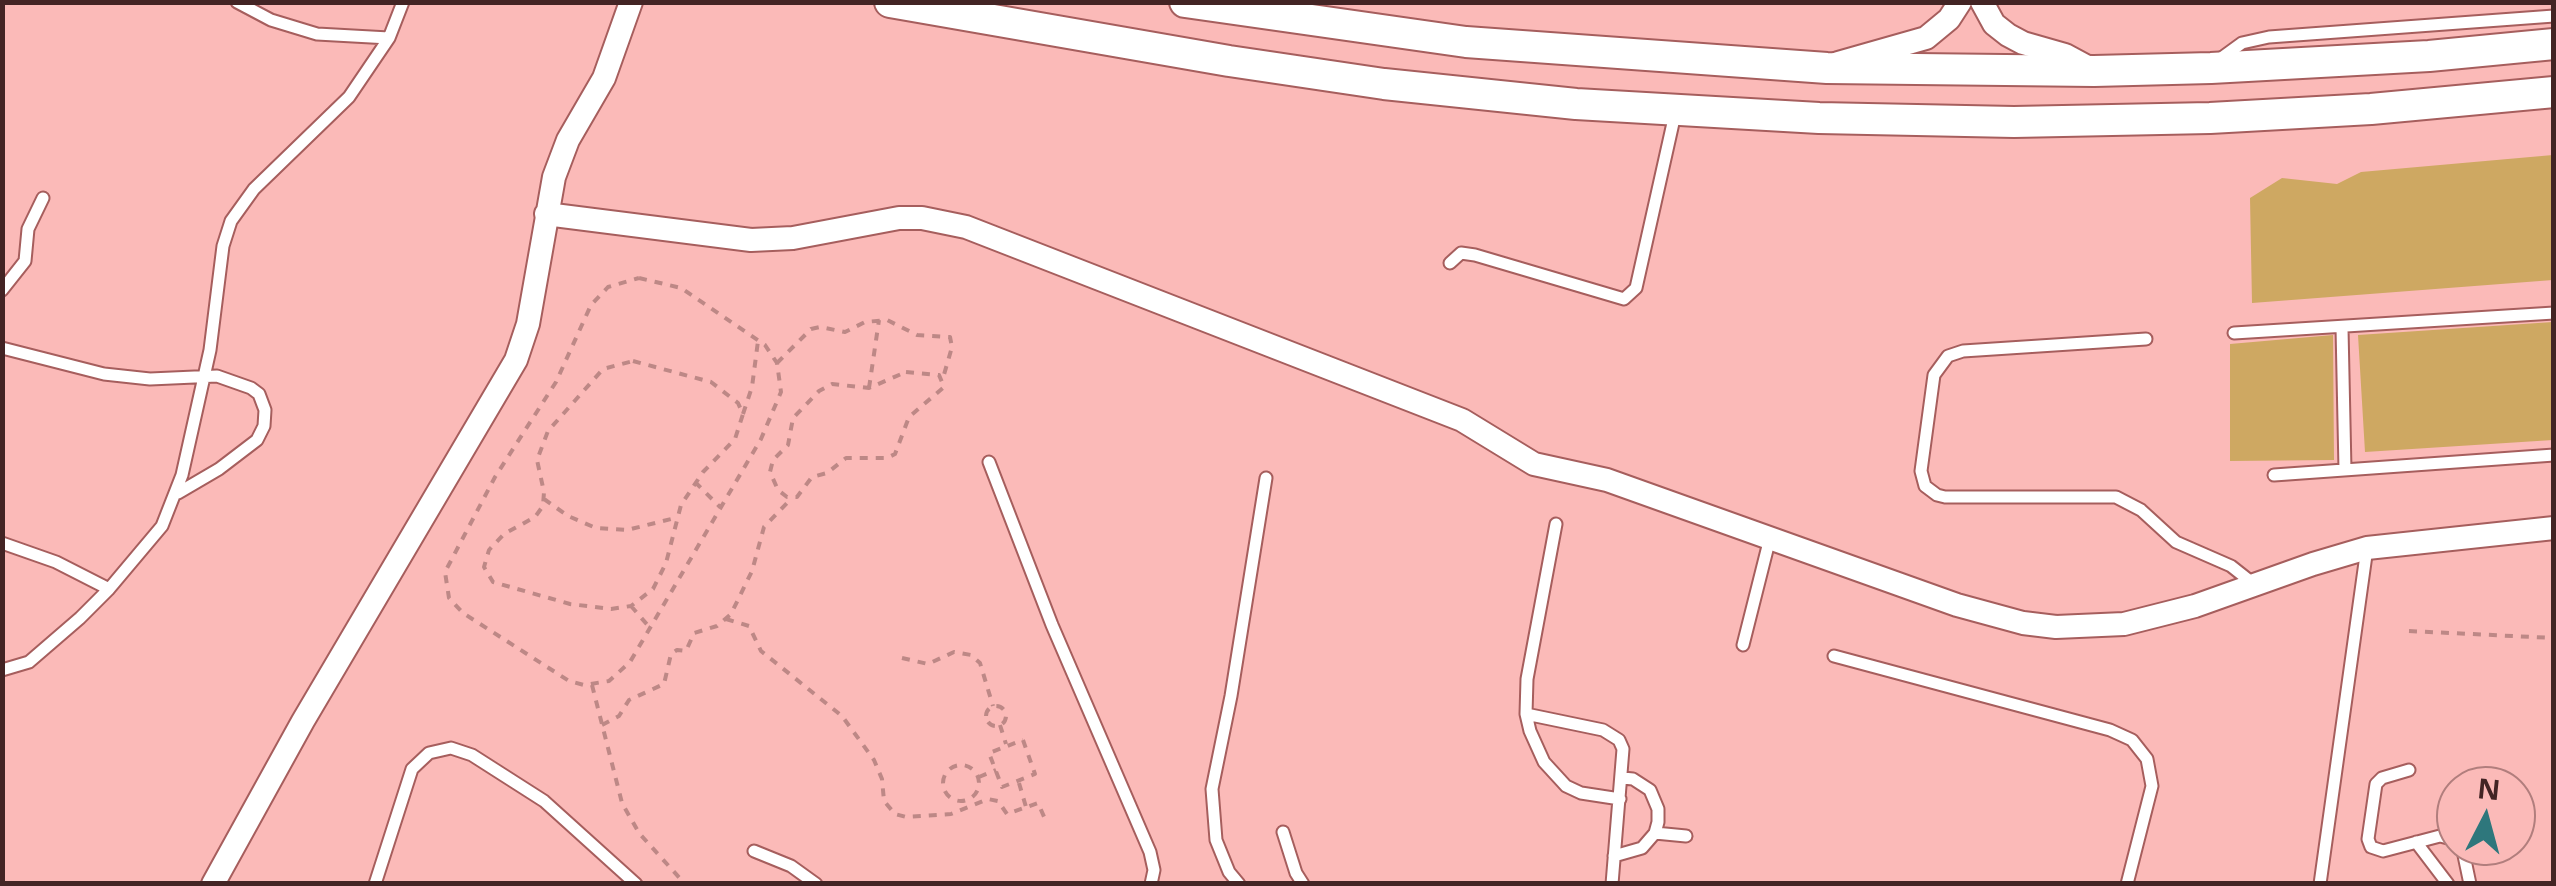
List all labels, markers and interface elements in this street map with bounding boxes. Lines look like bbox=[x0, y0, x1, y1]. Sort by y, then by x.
north arrow bbox=[2436, 766, 2536, 866]
text: N bbox=[2476, 768, 2502, 808]

